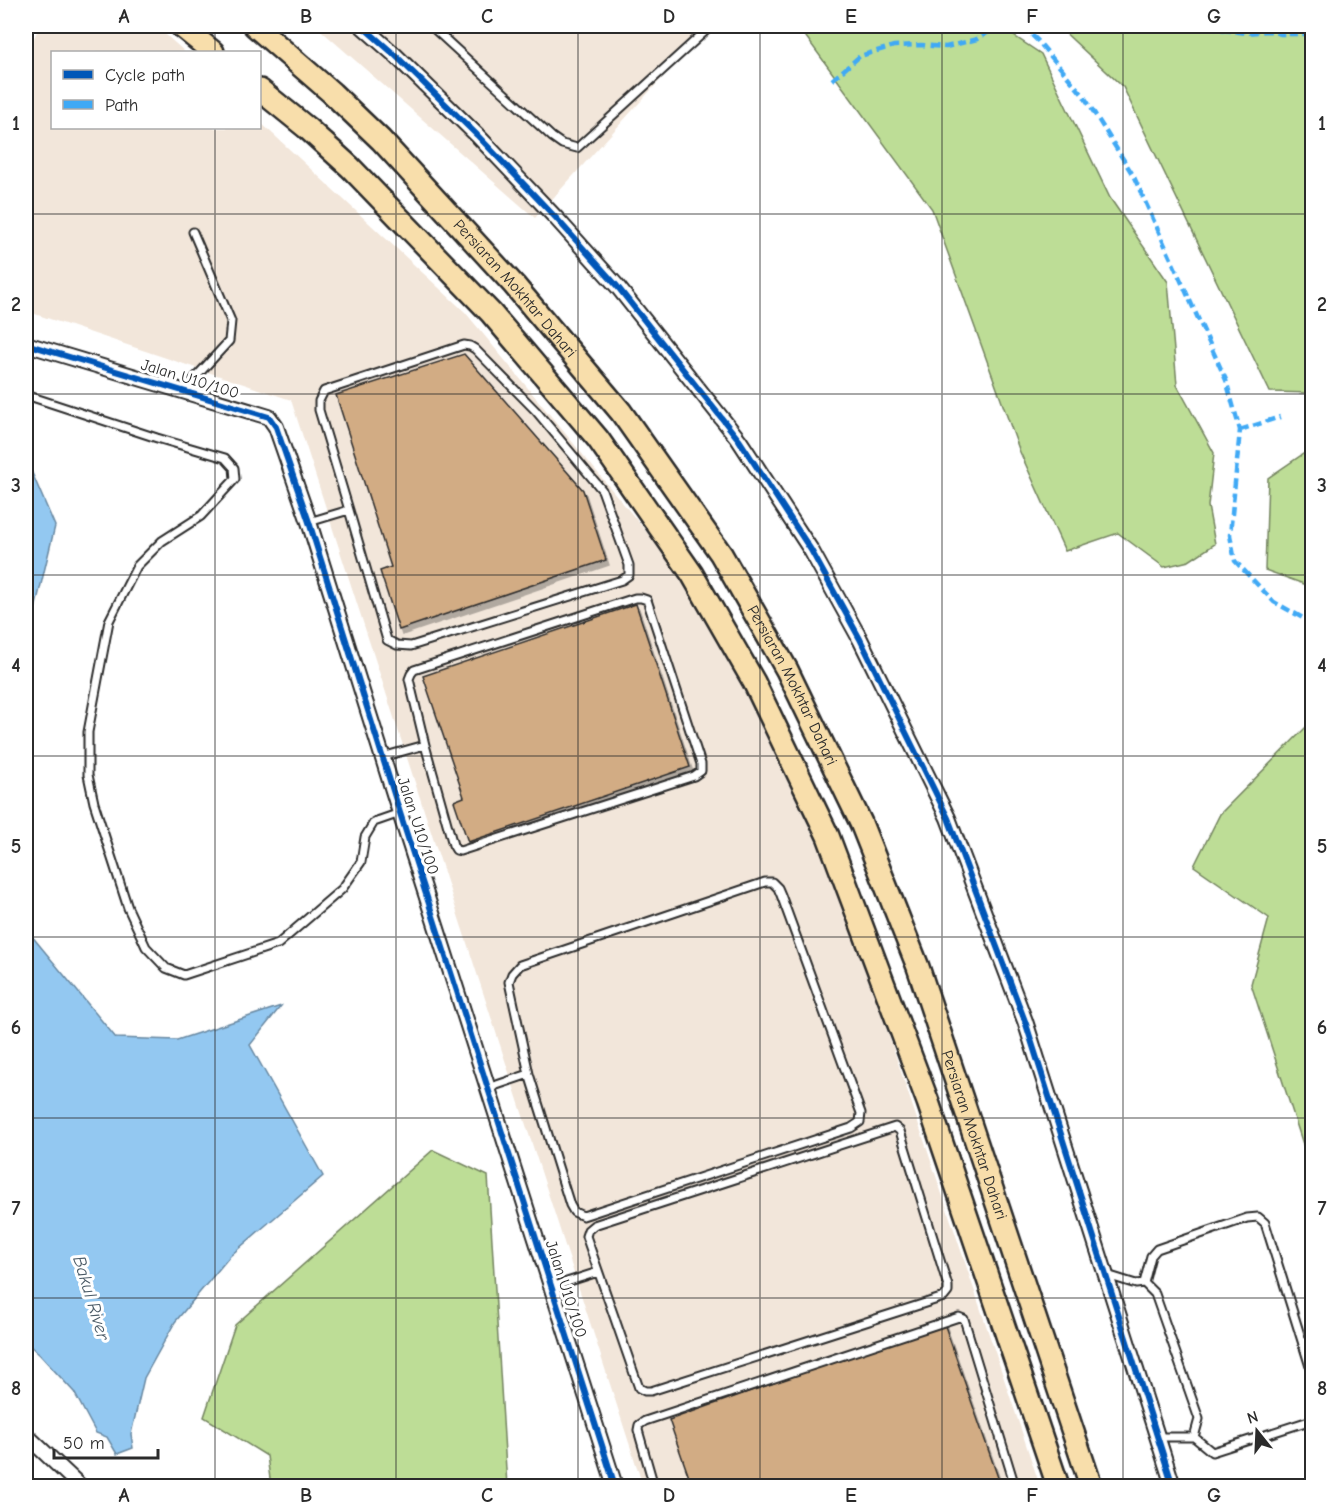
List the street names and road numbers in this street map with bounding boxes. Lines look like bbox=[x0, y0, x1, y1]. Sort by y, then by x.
street label: Persiaran Mokhtar Dahari bbox=[450, 216, 580, 361]
street label: Jalan U10/100 bbox=[139, 356, 241, 402]
street label: Persiaran Mokhtar Dahari bbox=[743, 602, 841, 768]
street label: Jalan U10/100 bbox=[394, 775, 442, 877]
street label: Persiaran Mokhtar Dahari bbox=[937, 1048, 1011, 1222]
street label: Jalan U10/100 bbox=[542, 1238, 590, 1340]

